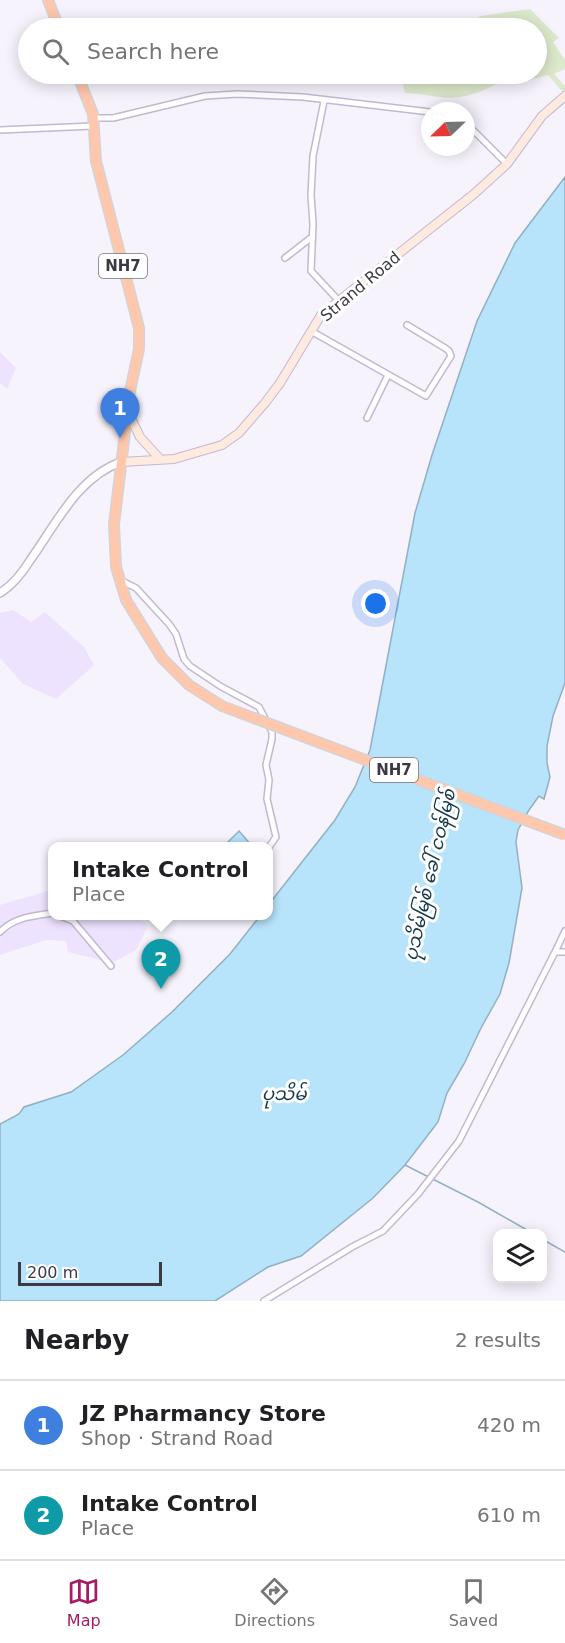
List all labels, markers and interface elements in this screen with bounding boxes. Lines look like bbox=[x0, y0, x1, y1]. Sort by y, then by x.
search box bbox=[18, 18, 547, 84]
icon: search bbox=[39, 35, 72, 68]
text: Search here bbox=[87, 39, 219, 64]
north arrow bbox=[421, 102, 475, 156]
street label: Strand Road bbox=[317, 247, 404, 325]
road number: NH7 bbox=[99, 254, 147, 278]
pin: 1 bbox=[100, 388, 140, 438]
your location bbox=[361, 589, 390, 618]
road number: NH7 bbox=[370, 758, 418, 782]
water label: ပုသိမ်မြစ် ခေါ် ငဝန်မြစ် bbox=[398, 785, 465, 964]
popup bbox=[48, 842, 273, 920]
text: Intake Control bbox=[72, 857, 249, 882]
text: Place bbox=[72, 882, 125, 906]
pin: 2 bbox=[142, 940, 180, 989]
water label: ပုသိမ် bbox=[262, 1081, 308, 1109]
map controls bbox=[493, 1229, 547, 1283]
button: layers bbox=[493, 1229, 547, 1283]
scale bar bbox=[18, 1259, 162, 1286]
text: 200 m bbox=[27, 1263, 78, 1282]
text: Nearby bbox=[24, 1325, 129, 1355]
text: 2 results bbox=[455, 1328, 541, 1352]
text: JZ Pharmancy Store bbox=[81, 1401, 326, 1426]
text: 1 bbox=[37, 1413, 50, 1437]
text: 420 m bbox=[477, 1413, 541, 1437]
text: Shop · Strand Road bbox=[81, 1426, 273, 1450]
text: Intake Control bbox=[81, 1491, 258, 1516]
text: 2 bbox=[37, 1503, 50, 1527]
text: 610 m bbox=[477, 1503, 541, 1527]
text: Place bbox=[81, 1516, 134, 1540]
tab: Map bbox=[67, 1575, 101, 1630]
tab: Directions bbox=[234, 1575, 315, 1630]
tab: Saved bbox=[449, 1575, 498, 1630]

